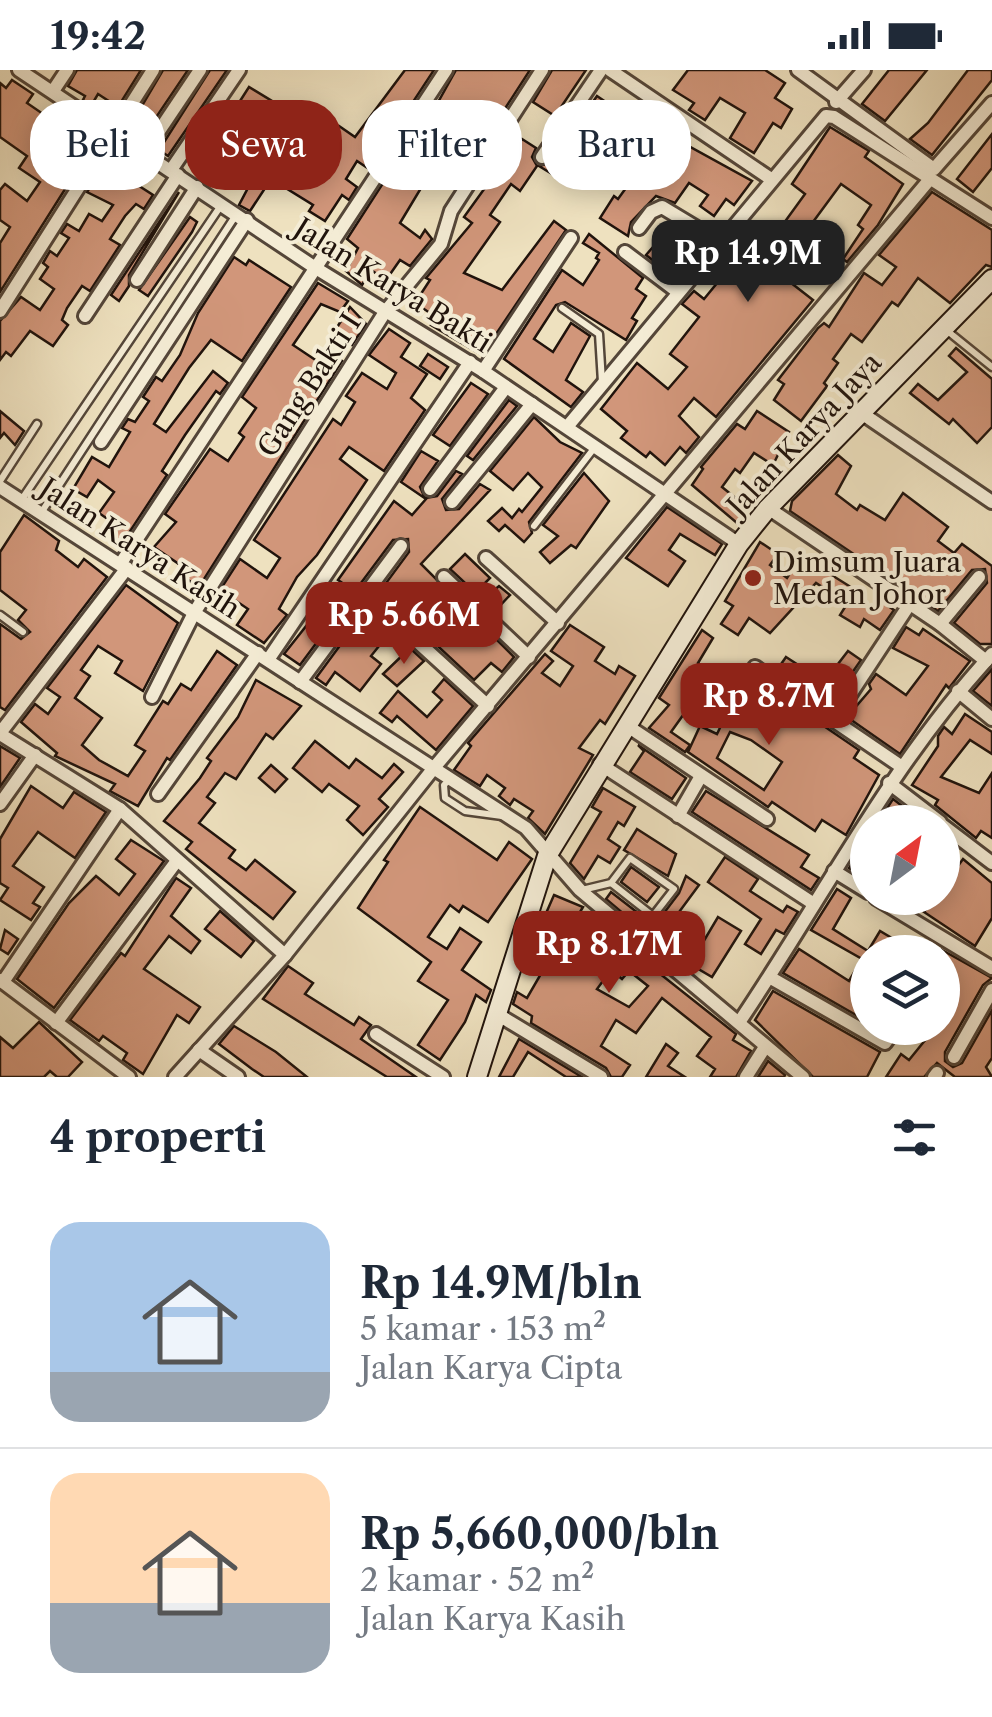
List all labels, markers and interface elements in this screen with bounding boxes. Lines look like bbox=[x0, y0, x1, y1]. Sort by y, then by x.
text: 19:42 bbox=[50, 12, 146, 59]
chip: Beli bbox=[30, 100, 165, 190]
chip: Sewa bbox=[185, 100, 342, 190]
chip: Filter bbox=[362, 100, 522, 190]
chip: Baru bbox=[542, 100, 691, 190]
street label: Jalan Karya Bakti bbox=[285, 209, 498, 359]
pin: Rp 14.9M bbox=[645, 220, 851, 305]
text: Rp 14.9M bbox=[674, 233, 822, 272]
street label: Gang Bakti I bbox=[250, 307, 368, 463]
street label: Jalan Karya Jaya bbox=[717, 345, 888, 526]
street label: Jalan Karya Kasih bbox=[30, 468, 247, 626]
place label: Dimsum Juara Medan Johor bbox=[773, 545, 962, 611]
marker: Dimsum Juara Medan Johor bbox=[742, 567, 764, 589]
pin: Rp 5.66M bbox=[301, 582, 507, 667]
text: Rp 5.66M bbox=[328, 595, 480, 634]
pin: Rp 8.7M bbox=[677, 663, 861, 748]
text: Rp 8.7M bbox=[703, 676, 835, 715]
north arrow bbox=[850, 805, 960, 915]
map controls bbox=[850, 805, 960, 1045]
pin: Rp 8.17M bbox=[506, 911, 712, 996]
text: Rp 8.17M bbox=[535, 924, 683, 963]
button: layers bbox=[850, 935, 960, 1045]
icon: filters bbox=[887, 1110, 942, 1165]
text: 4 properti bbox=[50, 1111, 266, 1163]
text: Rp 14.9M/bln bbox=[360, 1257, 642, 1309]
icon: home bbox=[130, 1262, 250, 1382]
text: 5 kamar · 153 m² bbox=[360, 1309, 606, 1348]
text: Jalan Karya Cipta bbox=[360, 1348, 622, 1387]
text: Rp 5,660,000/bln bbox=[360, 1508, 719, 1560]
icon: home bbox=[130, 1513, 250, 1633]
text: 2 kamar · 52 m² bbox=[360, 1560, 594, 1599]
text: Jalan Karya Kasih bbox=[360, 1599, 625, 1638]

